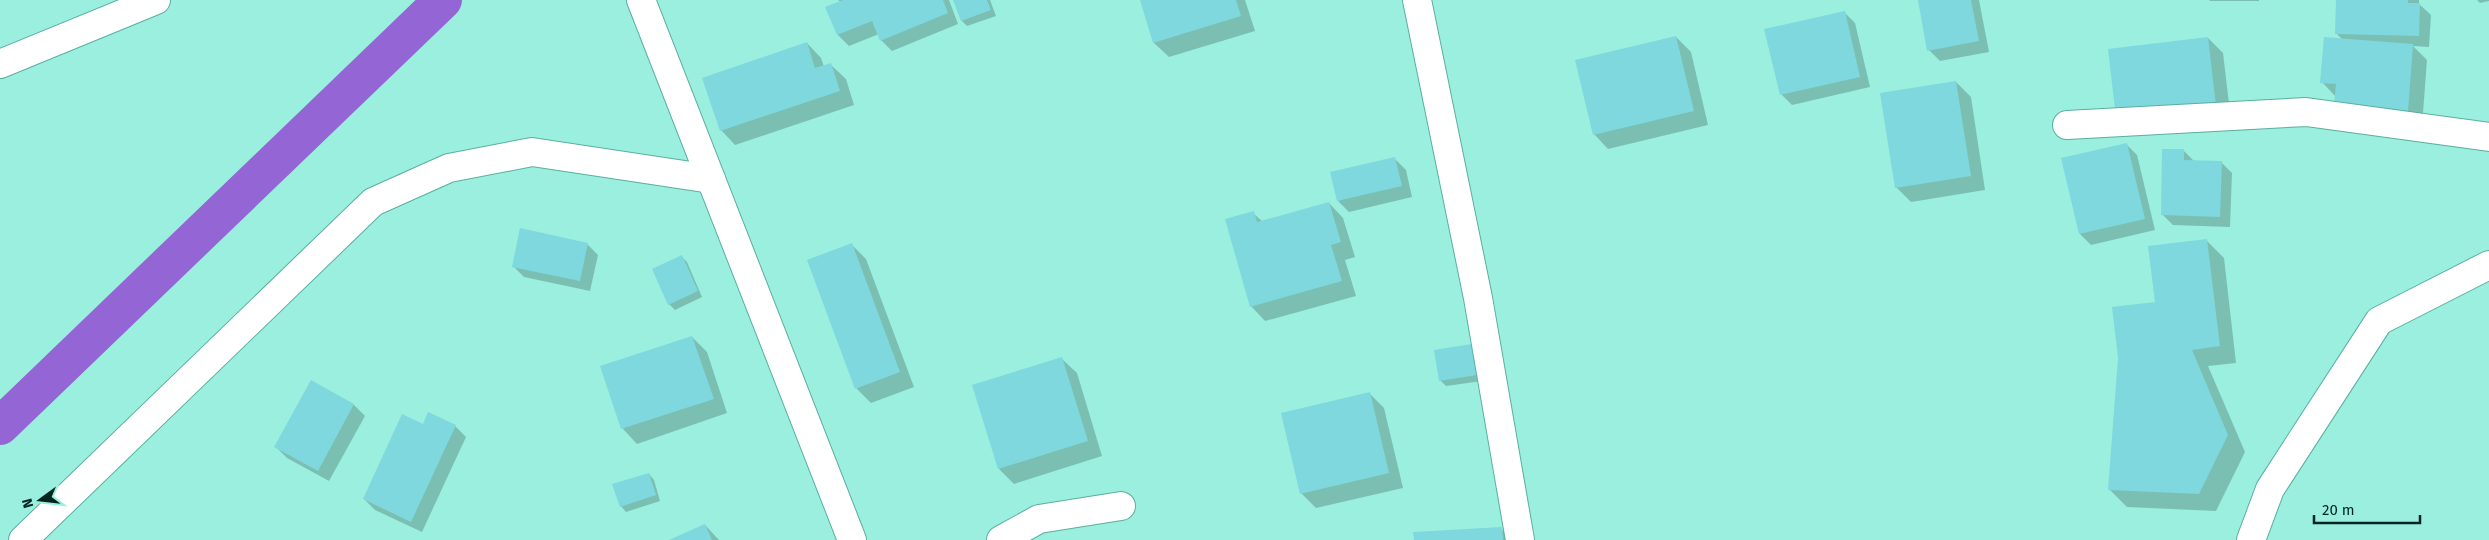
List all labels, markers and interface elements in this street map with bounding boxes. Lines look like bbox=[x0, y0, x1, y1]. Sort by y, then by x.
north arrow bbox=[15, 475, 65, 525]
scale bar bbox=[2314, 492, 2420, 524]
text: N bbox=[19, 497, 37, 510]
text: 20 m bbox=[2322, 501, 2355, 519]

